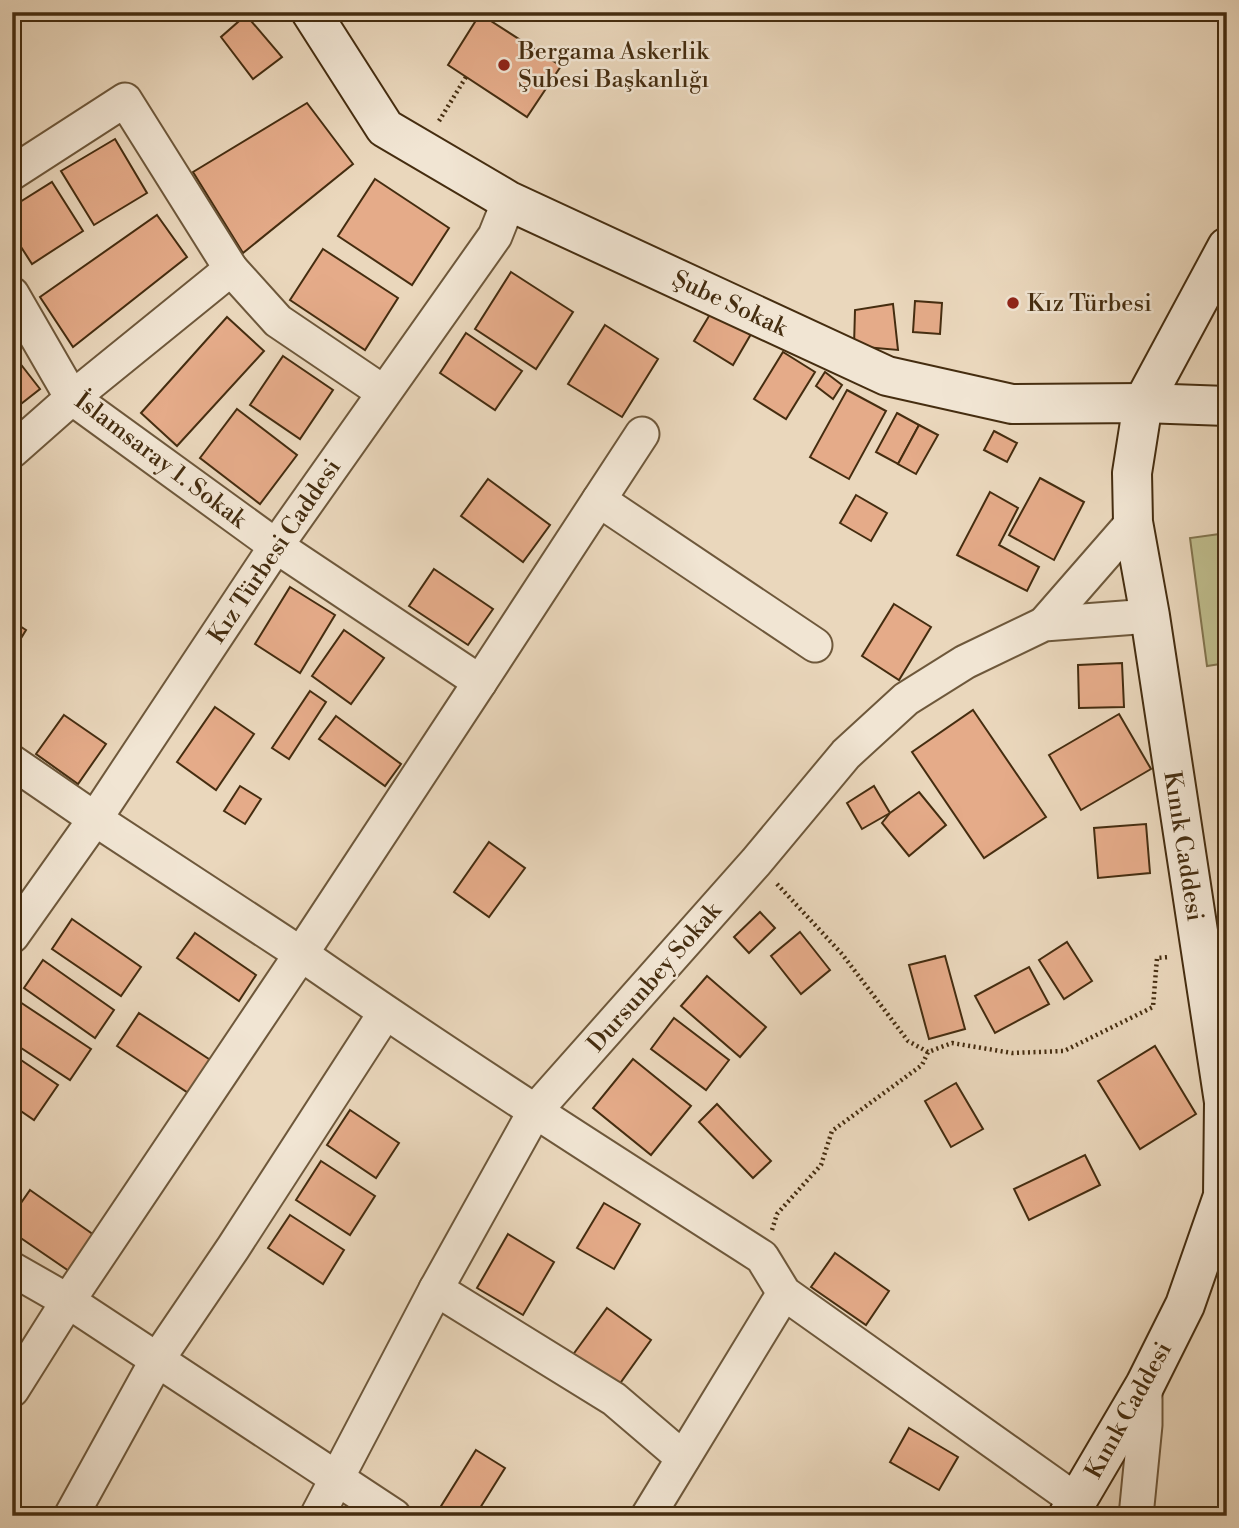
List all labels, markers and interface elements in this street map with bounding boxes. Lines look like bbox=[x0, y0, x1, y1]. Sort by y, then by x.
place label: Bergama Askerlik Şubesi Başkanlığı bbox=[517, 37, 710, 95]
marker: Bergama Askerlik Şubesi Başkanlığı bbox=[496, 57, 512, 73]
street label: Şube Sokak bbox=[667, 264, 793, 344]
place label: Kız Türbesi bbox=[1027, 289, 1152, 319]
marker: Kız Türbesi bbox=[1005, 295, 1021, 311]
street label: İslamsaray 1. Sokak bbox=[68, 386, 254, 536]
street label: Kız Türbesi Caddesi bbox=[202, 453, 348, 650]
street label: Kınık Caddesi bbox=[1156, 769, 1210, 923]
street label: Dursunbey Sokak bbox=[582, 895, 729, 1059]
street label: Kınık Caddesi bbox=[1079, 1337, 1179, 1484]

